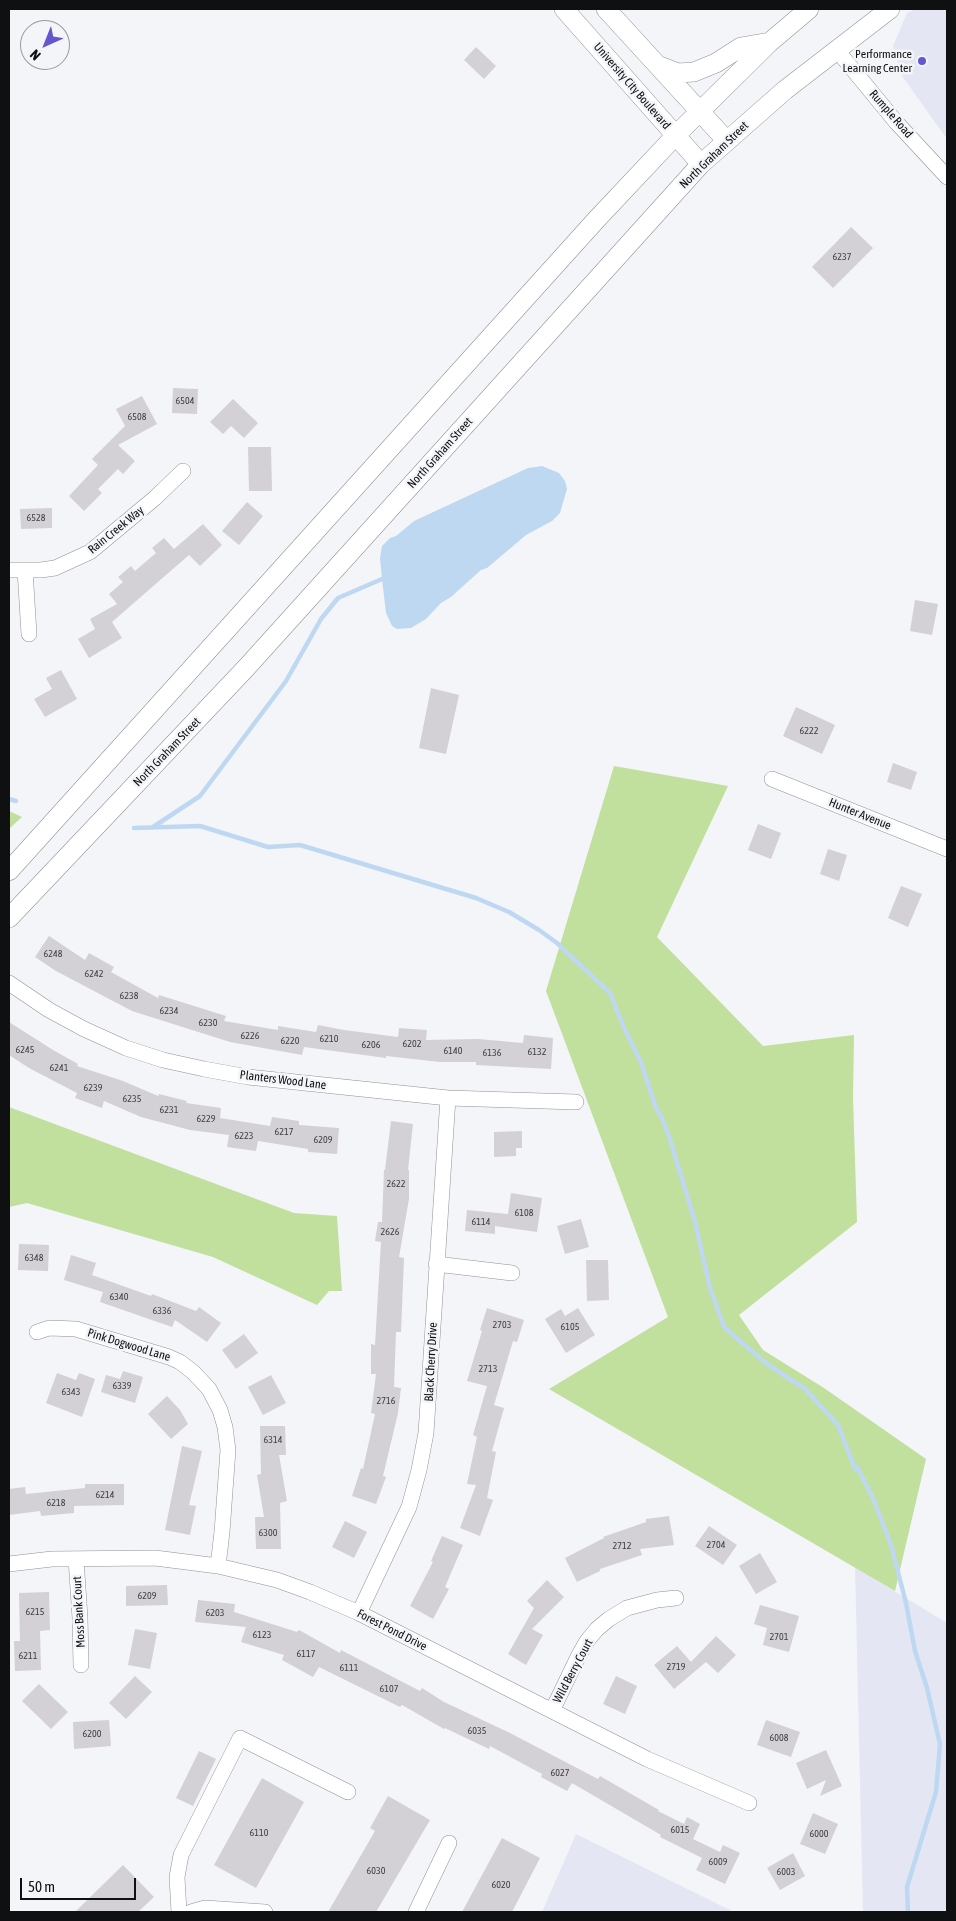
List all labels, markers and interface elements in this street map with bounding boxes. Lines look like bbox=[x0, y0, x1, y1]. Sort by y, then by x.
north arrow bbox=[20, 20, 70, 70]
street label: University City Boulevard bbox=[591, 40, 673, 132]
text: N bbox=[27, 46, 44, 64]
place label: Performance Learning Center bbox=[843, 47, 912, 75]
marker: Performance Learning Center bbox=[916, 55, 928, 67]
street label: Rumple Road bbox=[866, 87, 916, 141]
street label: North Graham Street bbox=[677, 118, 751, 192]
house number: 6237 bbox=[833, 251, 851, 263]
house number: 6504 bbox=[176, 395, 194, 407]
house number: 6508 bbox=[128, 411, 146, 423]
street label: North Graham Street bbox=[404, 415, 476, 491]
street label: Rain Creek Way bbox=[85, 503, 147, 557]
house number: 6528 bbox=[27, 512, 45, 524]
street label: North Graham Street bbox=[130, 715, 204, 789]
house number: 6222 bbox=[800, 725, 818, 737]
street label: Hunter Avenue bbox=[827, 795, 893, 833]
house number: 6248 bbox=[44, 948, 62, 960]
house number: 6242 bbox=[85, 968, 103, 980]
house number: 6238 bbox=[120, 990, 138, 1002]
house number: 6234 bbox=[160, 1005, 178, 1017]
house number: 6230 bbox=[199, 1017, 217, 1029]
house number: 6226 bbox=[241, 1030, 259, 1042]
house number: 6210 bbox=[320, 1033, 338, 1045]
house number: 6220 bbox=[281, 1035, 299, 1047]
house number: 6202 bbox=[403, 1038, 421, 1050]
house number: 6206 bbox=[362, 1039, 380, 1051]
house number: 6245 bbox=[16, 1044, 34, 1056]
house number: 6140 bbox=[444, 1045, 462, 1057]
house number: 6132 bbox=[528, 1046, 546, 1058]
house number: 6136 bbox=[483, 1047, 501, 1059]
house number: 6241 bbox=[50, 1062, 68, 1074]
street label: Planters Wood Lane bbox=[239, 1068, 327, 1092]
house number: 6239 bbox=[84, 1082, 102, 1094]
house number: 6235 bbox=[123, 1093, 141, 1105]
house number: 6231 bbox=[160, 1104, 178, 1116]
house number: 6229 bbox=[197, 1113, 215, 1125]
house number: 6217 bbox=[275, 1126, 293, 1138]
house number: 6223 bbox=[235, 1130, 253, 1142]
house number: 6209 bbox=[314, 1134, 332, 1146]
house number: 2622 bbox=[387, 1178, 405, 1190]
house number: 6108 bbox=[515, 1207, 533, 1219]
house number: 6114 bbox=[472, 1216, 490, 1228]
house number: 2626 bbox=[381, 1226, 399, 1238]
house number: 6348 bbox=[25, 1252, 43, 1264]
house number: 6340 bbox=[110, 1291, 128, 1303]
house number: 6336 bbox=[153, 1305, 171, 1317]
house number: 2703 bbox=[493, 1319, 511, 1331]
house number: 6105 bbox=[561, 1321, 579, 1333]
street label: Black Cherry Drive bbox=[422, 1322, 440, 1402]
street label: Pink Dogwood Lane bbox=[86, 1326, 172, 1364]
house number: 2713 bbox=[479, 1363, 497, 1375]
house number: 6339 bbox=[113, 1380, 131, 1392]
house number: 6343 bbox=[62, 1386, 80, 1398]
house number: 2716 bbox=[377, 1395, 395, 1407]
house number: 6314 bbox=[264, 1434, 282, 1446]
house number: 6214 bbox=[96, 1489, 114, 1501]
house number: 6218 bbox=[47, 1497, 65, 1509]
house number: 6300 bbox=[259, 1527, 277, 1539]
house number: 2704 bbox=[707, 1539, 725, 1551]
house number: 2712 bbox=[613, 1540, 631, 1552]
street label: Moss Bank Court bbox=[70, 1576, 88, 1648]
house number: 6209 bbox=[138, 1590, 156, 1602]
house number: 6215 bbox=[26, 1606, 44, 1618]
street label: Forest Pond Drive bbox=[355, 1606, 429, 1654]
house number: 6203 bbox=[206, 1607, 224, 1619]
house number: 6123 bbox=[253, 1629, 271, 1641]
house number: 2701 bbox=[770, 1631, 788, 1643]
street label: Wild Berry Court bbox=[550, 1637, 596, 1705]
house number: 6117 bbox=[297, 1648, 315, 1660]
house number: 6211 bbox=[19, 1650, 37, 1662]
house number: 2719 bbox=[667, 1661, 685, 1673]
house number: 6111 bbox=[340, 1662, 358, 1674]
house number: 6107 bbox=[380, 1683, 398, 1695]
house number: 6035 bbox=[468, 1725, 486, 1737]
house number: 6200 bbox=[83, 1728, 101, 1740]
house number: 6008 bbox=[770, 1732, 788, 1744]
house number: 6027 bbox=[551, 1767, 569, 1779]
house number: 6015 bbox=[671, 1824, 689, 1836]
house number: 6110 bbox=[250, 1827, 268, 1839]
house number: 6000 bbox=[810, 1828, 828, 1840]
house number: 6009 bbox=[709, 1856, 727, 1868]
house number: 6030 bbox=[367, 1865, 385, 1877]
house number: 6003 bbox=[777, 1866, 795, 1878]
scale bar bbox=[22, 1868, 139, 1900]
text: 50 m bbox=[28, 1878, 55, 1895]
house number: 6020 bbox=[492, 1879, 510, 1891]

